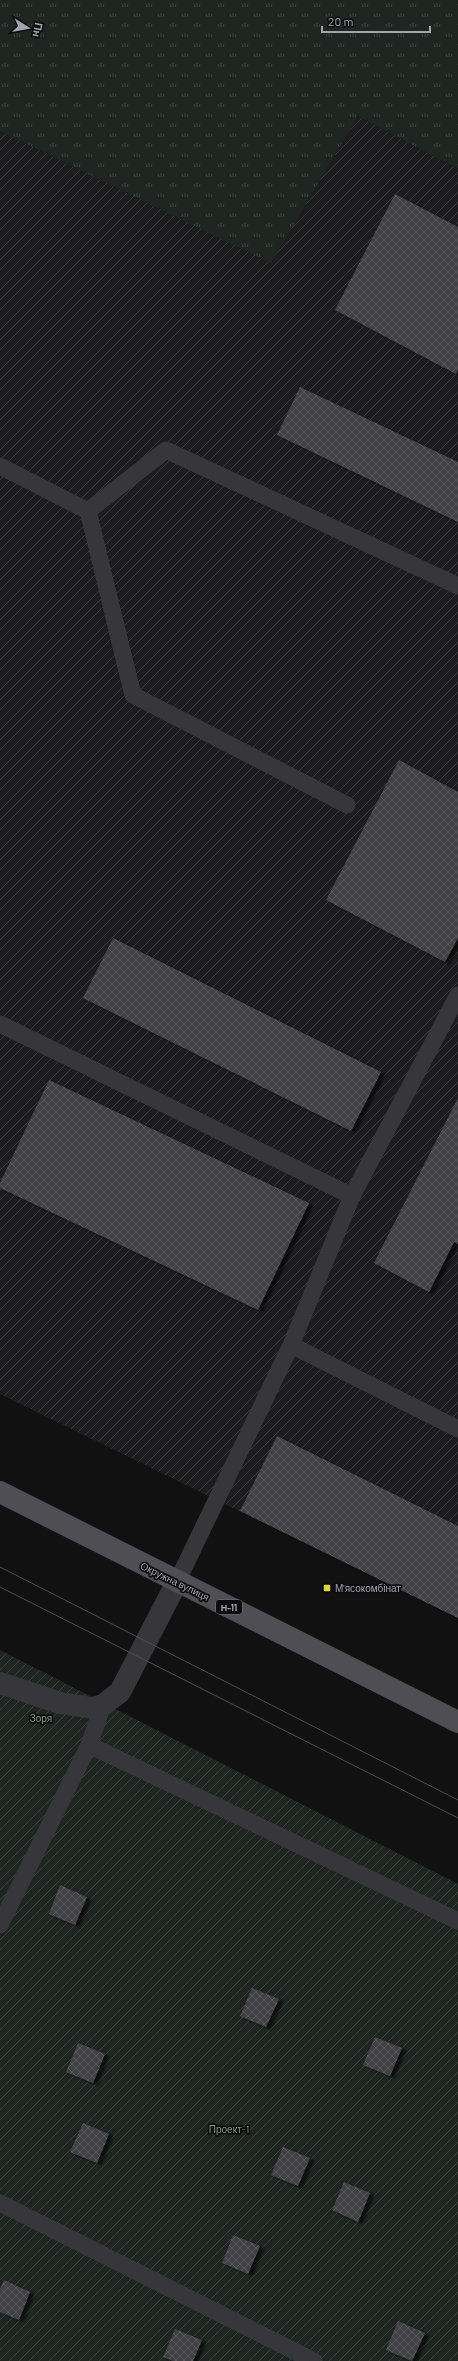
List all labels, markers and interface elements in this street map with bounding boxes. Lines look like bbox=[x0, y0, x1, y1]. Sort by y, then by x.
north arrow bbox=[8, 8, 48, 48]
scale bar bbox=[322, 8, 430, 34]
text: 20 m bbox=[328, 14, 354, 28]
text: Пн bbox=[31, 22, 46, 38]
street label: Окружна вулиця bbox=[139, 1559, 211, 1603]
place label: М'ясокомбінат bbox=[335, 1582, 401, 1594]
marker: М'ясокомбінат bbox=[322, 1583, 332, 1593]
road number: Н-11 bbox=[216, 1600, 242, 1614]
park label: Зоря bbox=[30, 1712, 52, 1724]
park label: Проект-1 bbox=[209, 2123, 249, 2135]

